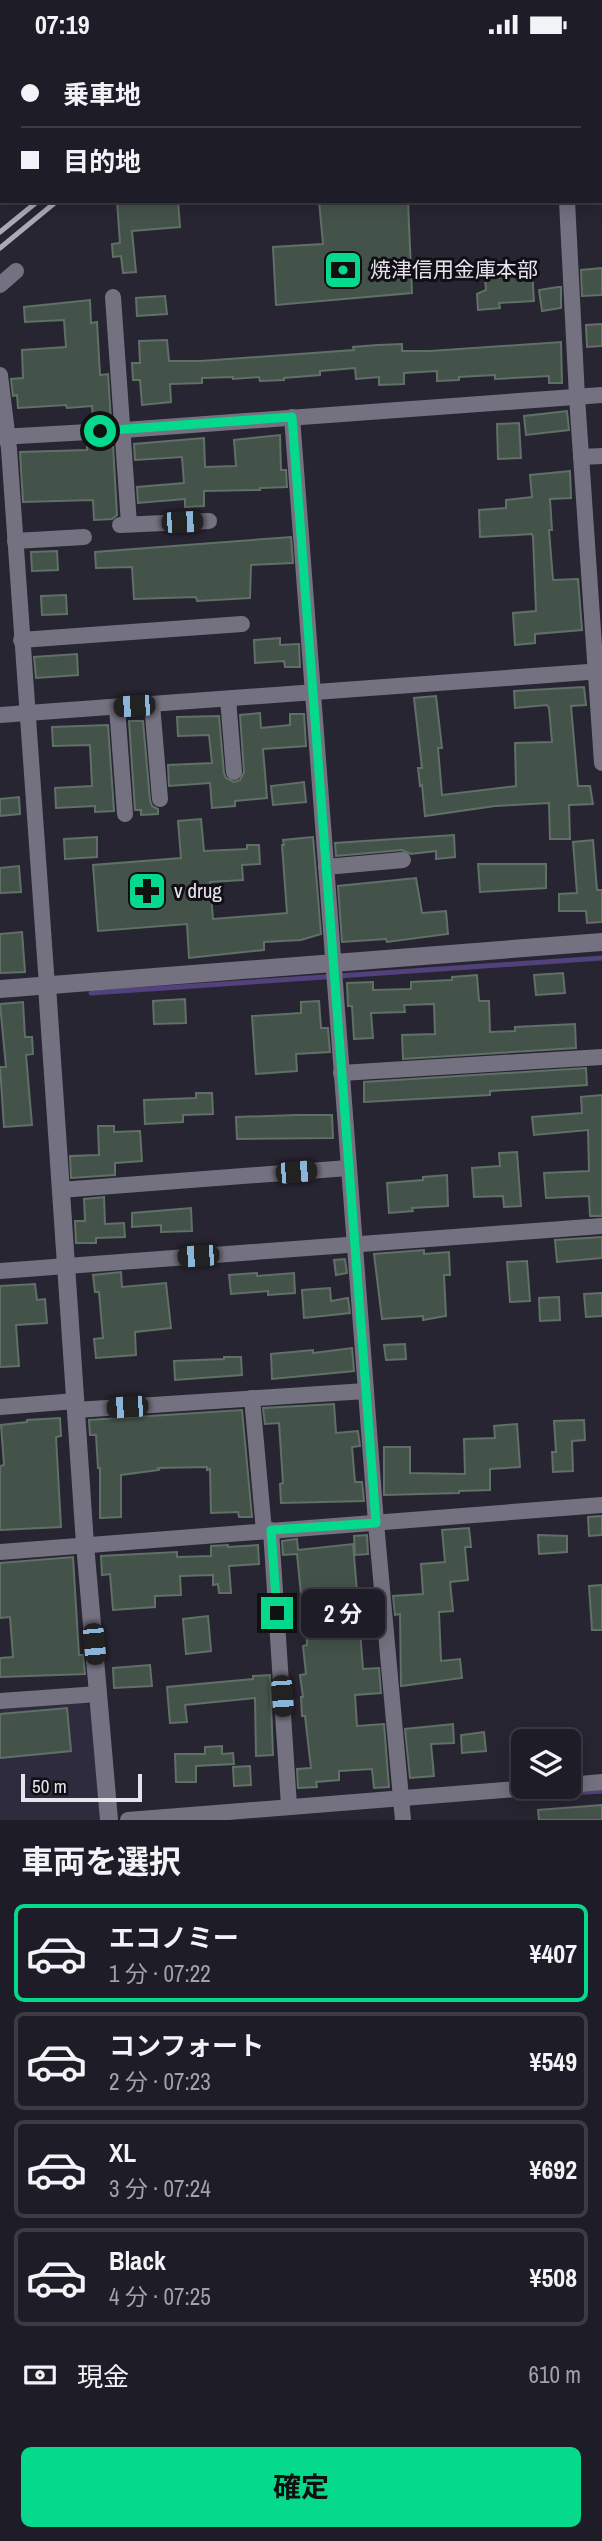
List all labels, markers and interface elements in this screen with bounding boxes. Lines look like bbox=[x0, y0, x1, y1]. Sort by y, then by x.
text: 07:19 bbox=[35, 7, 90, 42]
text: 乗車地 bbox=[63, 77, 141, 112]
text: 目的地 bbox=[63, 144, 141, 179]
bank icon: 焼津信用金庫本部 bbox=[322, 249, 364, 291]
place label: 焼津信用金庫本部 bbox=[370, 255, 538, 284]
route start bbox=[84, 415, 116, 447]
car bbox=[161, 511, 204, 533]
car bbox=[113, 694, 156, 718]
pharmacy icon: v drug bbox=[126, 870, 168, 912]
place label: v drug bbox=[174, 876, 222, 905]
car bbox=[275, 1160, 318, 1184]
car bbox=[177, 1244, 220, 1268]
car bbox=[106, 1395, 149, 1419]
callout: 2 分 bbox=[302, 1589, 386, 1637]
route end bbox=[261, 1597, 293, 1629]
text: 2 分 bbox=[324, 1598, 362, 1629]
car bbox=[82, 1622, 107, 1666]
car bbox=[271, 1674, 294, 1718]
map controls bbox=[511, 1729, 581, 1799]
button: layers bbox=[511, 1729, 581, 1799]
scale bar bbox=[21, 1771, 142, 1803]
text: 50 m bbox=[32, 1773, 67, 1799]
text: 車両を選択 bbox=[21, 1840, 181, 1883]
text: エコノミー bbox=[109, 1920, 239, 1955]
icon: car bbox=[25, 1922, 88, 1985]
text: ¥407 bbox=[530, 1936, 577, 1971]
text: 1 分 · 07:22 bbox=[109, 1958, 211, 1989]
text: コンフォート bbox=[109, 2028, 264, 2063]
icon: car bbox=[25, 2030, 88, 2093]
text: ¥549 bbox=[530, 2044, 577, 2079]
text: 2 分 · 07:23 bbox=[109, 2066, 211, 2097]
text: XL bbox=[109, 2135, 136, 2170]
icon: car bbox=[25, 2138, 88, 2201]
text: ¥692 bbox=[530, 2152, 577, 2187]
text: 3 分 · 07:24 bbox=[109, 2173, 211, 2204]
text: Black bbox=[109, 2243, 166, 2278]
icon: car bbox=[25, 2246, 88, 2309]
text: ¥508 bbox=[530, 2260, 577, 2295]
text: 4 分 · 07:25 bbox=[109, 2281, 211, 2312]
icon: cash bbox=[21, 2356, 59, 2394]
text: 現金 bbox=[77, 2359, 129, 2394]
text: 610 m bbox=[529, 2359, 581, 2390]
button: 確定 bbox=[21, 2447, 581, 2527]

